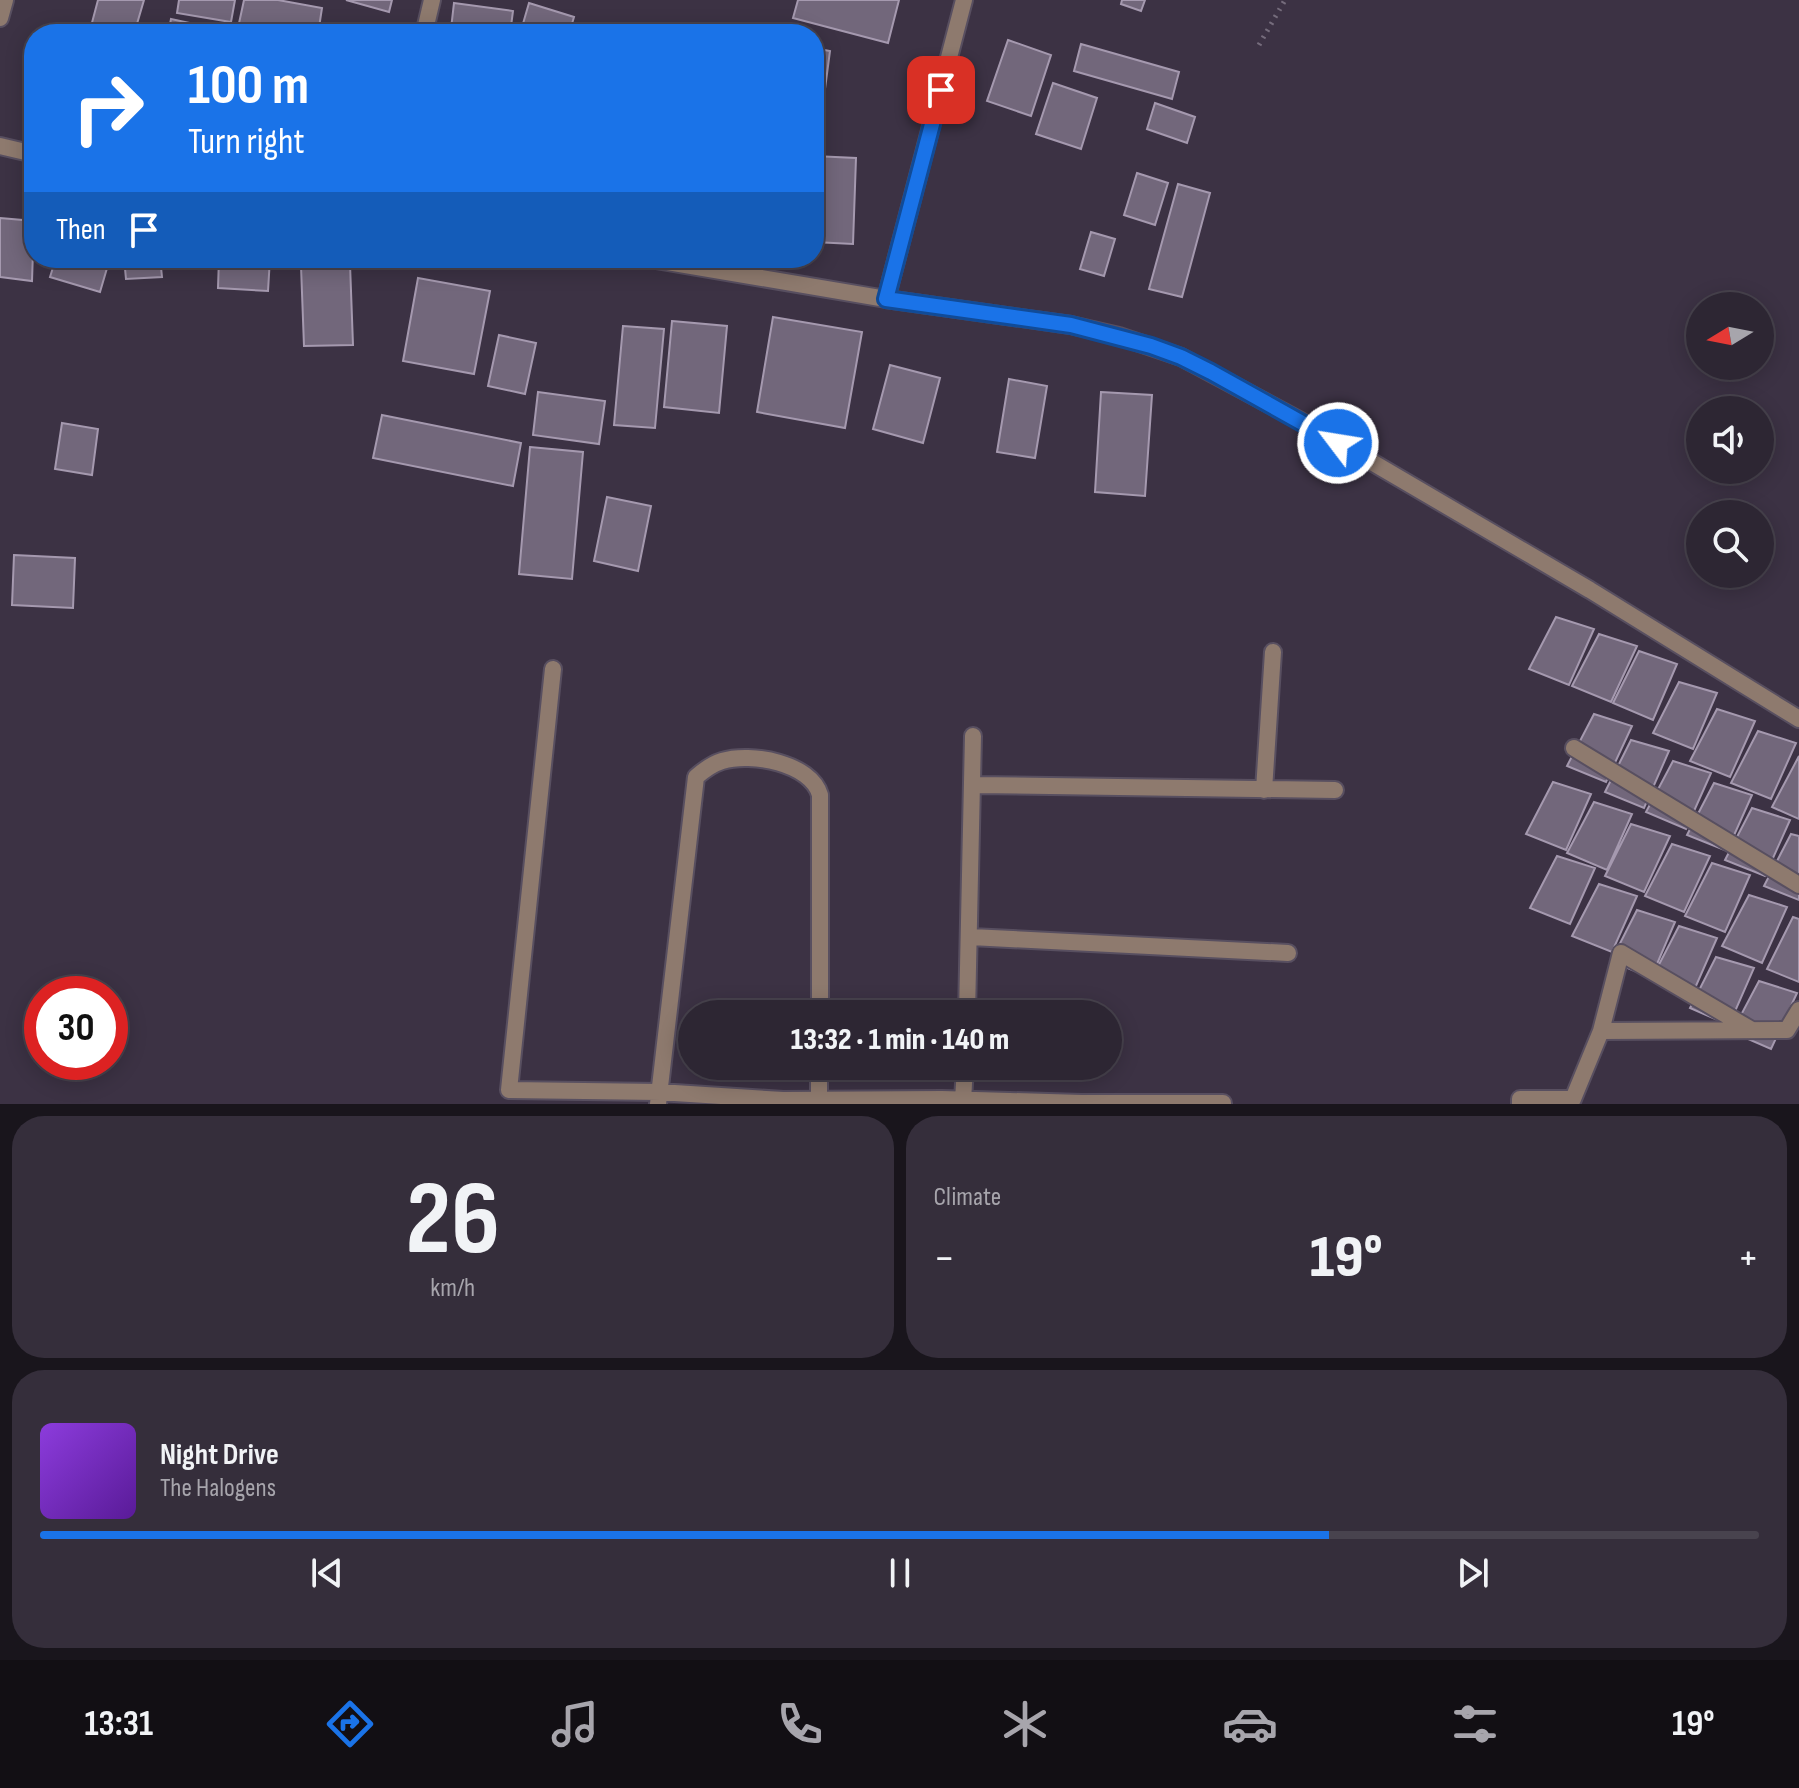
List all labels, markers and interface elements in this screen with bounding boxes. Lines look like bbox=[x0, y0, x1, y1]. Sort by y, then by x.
text: 100 m bbox=[188, 53, 309, 120]
icon: right bbox=[56, 56, 160, 160]
pin bbox=[907, 56, 975, 124]
icon: arrive bbox=[919, 68, 963, 112]
text: Turn right bbox=[188, 121, 305, 164]
icon: arrive bbox=[122, 208, 166, 252]
text: Then bbox=[56, 212, 106, 248]
north arrow bbox=[1686, 292, 1774, 380]
map controls bbox=[1686, 292, 1774, 588]
button: sound bbox=[1686, 396, 1774, 484]
position arrow bbox=[1296, 401, 1380, 485]
button: search bbox=[1686, 500, 1774, 588]
speed limit sign: 30 bbox=[24, 976, 128, 1080]
text: 13:32 · 1 min · 140 m bbox=[791, 1022, 1009, 1058]
text: 26 bbox=[405, 1158, 500, 1283]
text: Climate bbox=[934, 1182, 1001, 1213]
text: 19° bbox=[1310, 1222, 1383, 1294]
text: − bbox=[934, 1232, 955, 1285]
text: + bbox=[1737, 1232, 1759, 1285]
text: km/h bbox=[430, 1273, 475, 1304]
text: Night Drive bbox=[160, 1437, 279, 1473]
text: The Halogens bbox=[160, 1473, 276, 1504]
icon: previous bbox=[305, 1551, 349, 1595]
icon: pause bbox=[878, 1551, 922, 1595]
icon: next bbox=[1451, 1551, 1495, 1595]
icon: directions bbox=[322, 1696, 378, 1752]
icon: music bbox=[547, 1696, 603, 1752]
icon: phone bbox=[772, 1696, 828, 1752]
icon: climate bbox=[997, 1696, 1053, 1752]
icon: car bbox=[1222, 1696, 1278, 1752]
icon: filters bbox=[1447, 1696, 1503, 1752]
text: 13:31 bbox=[85, 1703, 153, 1746]
text: 19° bbox=[1672, 1703, 1714, 1746]

